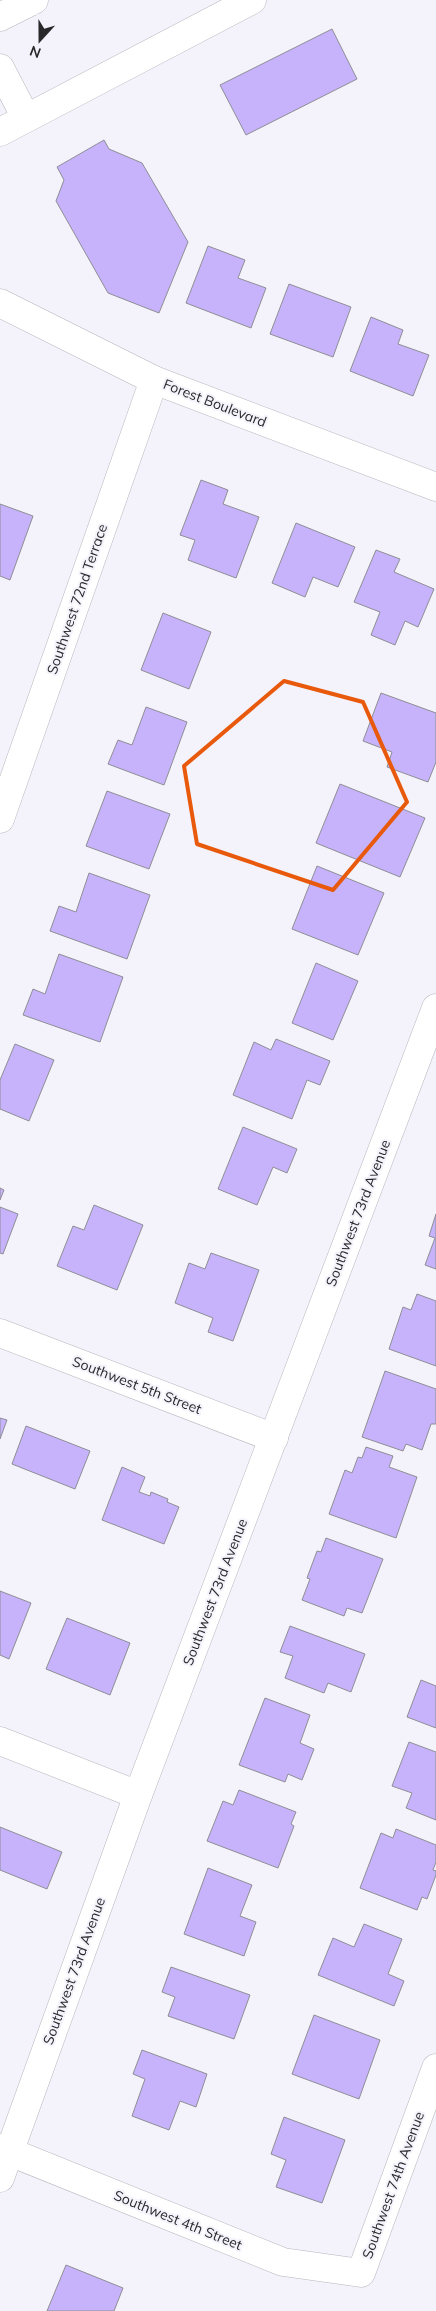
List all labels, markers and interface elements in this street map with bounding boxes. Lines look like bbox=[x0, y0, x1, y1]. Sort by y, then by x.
north arrow bbox=[15, 15, 65, 65]
text: N bbox=[27, 42, 44, 62]
street label: Forest Boulevard bbox=[161, 375, 269, 431]
street label: Southwest 72nd Terrace bbox=[43, 521, 111, 677]
street label: Southwest 73rd Avenue bbox=[322, 1137, 394, 1289]
street label: Southwest 5th Street bbox=[70, 1352, 204, 1418]
street label: Southwest 73rd Avenue bbox=[179, 1516, 251, 1668]
street label: Southwest 73rd Avenue bbox=[39, 1895, 109, 2047]
street label: Southwest 74th Avenue bbox=[358, 2109, 428, 2261]
street label: Southwest 4th Street bbox=[111, 2186, 245, 2254]

